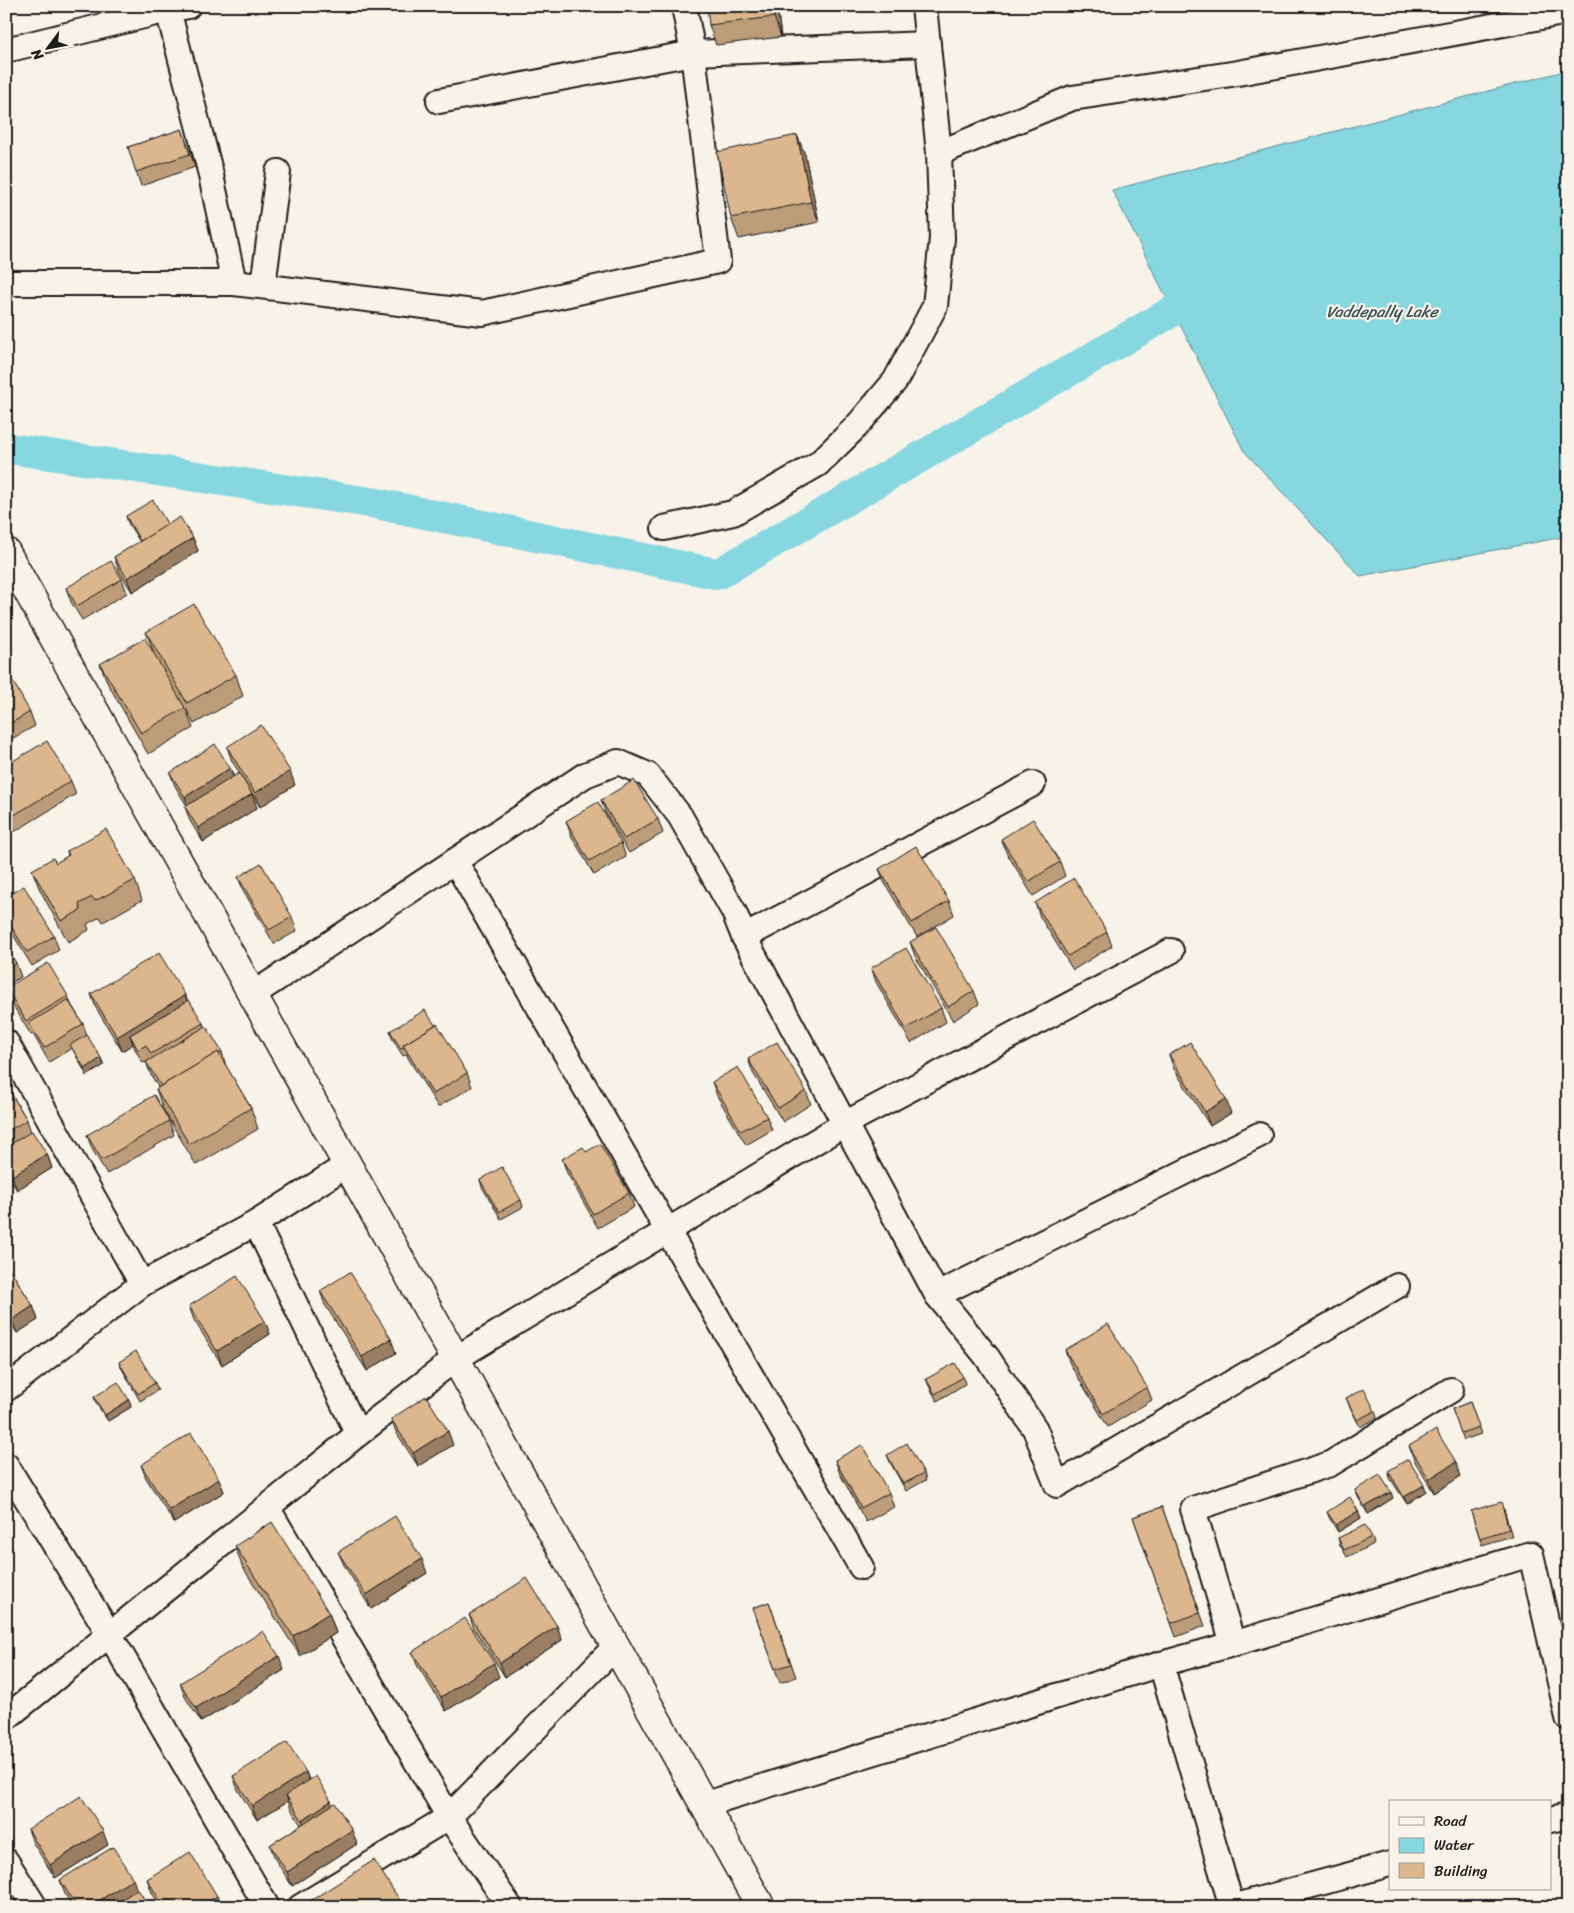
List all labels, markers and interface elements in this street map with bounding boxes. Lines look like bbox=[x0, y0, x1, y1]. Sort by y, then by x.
north arrow bbox=[22, 22, 72, 72]
text: N bbox=[24, 44, 51, 66]
water label: Vaddepally Lake bbox=[1326, 297, 1440, 326]
legend bbox=[1389, 1800, 1552, 1890]
text: Road bbox=[1434, 1808, 1467, 1834]
text: Water bbox=[1434, 1832, 1474, 1858]
text: Building bbox=[1434, 1858, 1488, 1884]

